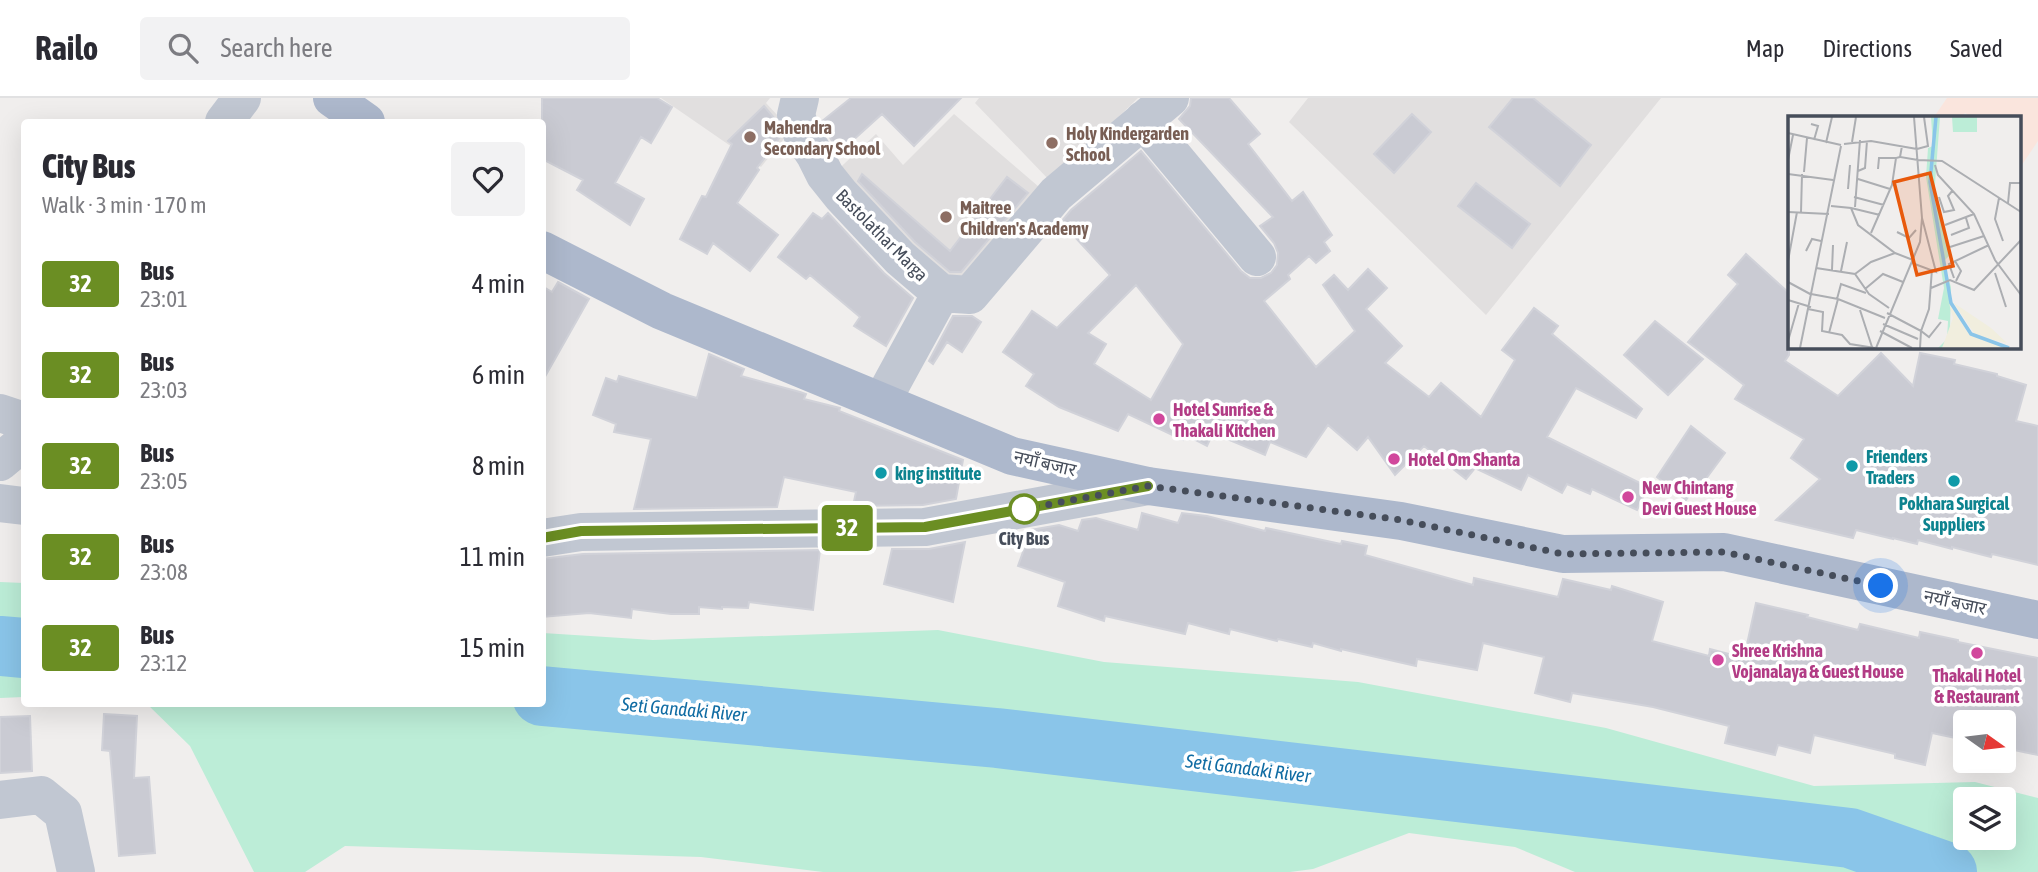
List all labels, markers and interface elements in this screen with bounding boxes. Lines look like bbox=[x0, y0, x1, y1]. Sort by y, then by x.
search box bbox=[140, 17, 630, 80]
text: Railo bbox=[35, 29, 98, 67]
icon: search bbox=[164, 29, 202, 67]
text: Search here bbox=[220, 33, 333, 63]
text: Map bbox=[1746, 35, 1784, 62]
text: Directions bbox=[1822, 35, 1912, 62]
text: Saved bbox=[1950, 35, 2003, 62]
inset map bbox=[1788, 116, 2021, 348]
place label: Mahendra Secondary School bbox=[764, 117, 880, 159]
place label: Holy Kindergarden School bbox=[1066, 123, 1189, 165]
marker: Mahendra Secondary School bbox=[742, 129, 758, 145]
marker: Holy Kindergarden School bbox=[1044, 135, 1060, 151]
button: heart bbox=[451, 142, 525, 216]
text: City Bus bbox=[42, 147, 135, 185]
street label: Bastolathar Marga bbox=[832, 185, 932, 285]
text: Walk · 3 min · 170 m bbox=[42, 192, 206, 218]
place label: Maitree Children's Academy bbox=[960, 197, 1089, 239]
marker: Maitree Children's Academy bbox=[938, 209, 954, 225]
text: Bus bbox=[140, 256, 174, 286]
text: 4 min bbox=[472, 269, 525, 299]
text: 32 bbox=[69, 270, 92, 297]
text: 23:01 bbox=[140, 286, 188, 312]
text: Bus bbox=[140, 347, 174, 377]
text: 6 min bbox=[472, 360, 525, 390]
text: 32 bbox=[69, 361, 92, 388]
text: 23:03 bbox=[140, 377, 188, 403]
place label: Hotel Sunrise & Thakali Kitchen bbox=[1173, 399, 1276, 441]
marker: Hotel Sunrise & Thakali Kitchen bbox=[1151, 411, 1167, 427]
text: Bus bbox=[140, 438, 174, 468]
street label: नयाँ बजार bbox=[1012, 446, 1079, 480]
place label: Frienders Traders bbox=[1866, 446, 1928, 488]
place label: Hotel Om Shanta bbox=[1408, 449, 1520, 470]
text: 8 min bbox=[472, 451, 525, 481]
marker: Hotel Om Shanta bbox=[1386, 451, 1402, 467]
text: 32 bbox=[69, 452, 92, 479]
marker: Frienders Traders bbox=[1844, 458, 1860, 474]
place label: king institute bbox=[895, 463, 982, 484]
marker: king institute bbox=[873, 465, 889, 481]
text: 23:05 bbox=[140, 468, 188, 494]
marker: Pokhara Surgical Suppliers bbox=[1946, 473, 1962, 489]
place label: New Chintang Devi Guest House bbox=[1642, 477, 1757, 519]
marker: New Chintang Devi Guest House bbox=[1620, 489, 1636, 505]
place label: Pokhara Surgical Suppliers bbox=[1899, 493, 2010, 535]
marker: City Bus bbox=[1009, 494, 1039, 524]
line badge: 32 bbox=[816, 505, 878, 551]
text: 32 bbox=[836, 514, 858, 541]
place label: City Bus bbox=[999, 528, 1050, 549]
text: Bus bbox=[140, 529, 174, 559]
text: 11 min bbox=[460, 542, 525, 572]
text: 32 bbox=[69, 543, 92, 570]
text: 23:08 bbox=[140, 559, 188, 585]
your location bbox=[1863, 568, 1898, 603]
street label: नयाँ बजार bbox=[1922, 585, 1989, 619]
text: Bus bbox=[140, 620, 174, 650]
text: 15 min bbox=[460, 633, 525, 663]
text: 32 bbox=[69, 634, 92, 661]
place label: Shree Krishna Vojanalaya & Guest House bbox=[1731, 640, 1904, 682]
marker: Thakali Hotel & Restaurant bbox=[1969, 645, 1985, 661]
text: 23:12 bbox=[140, 650, 187, 676]
marker: Shree Krishna Vojanalaya & Guest House bbox=[1710, 652, 1726, 668]
place label: Thakali Hotel & Restaurant bbox=[1932, 665, 2022, 707]
water label: Seti Gandaki River bbox=[620, 692, 749, 726]
north arrow bbox=[1953, 710, 2016, 774]
map controls bbox=[1953, 710, 2016, 850]
water label: Seti Gandaki River bbox=[1183, 749, 1313, 787]
button: layers bbox=[1953, 787, 2016, 850]

